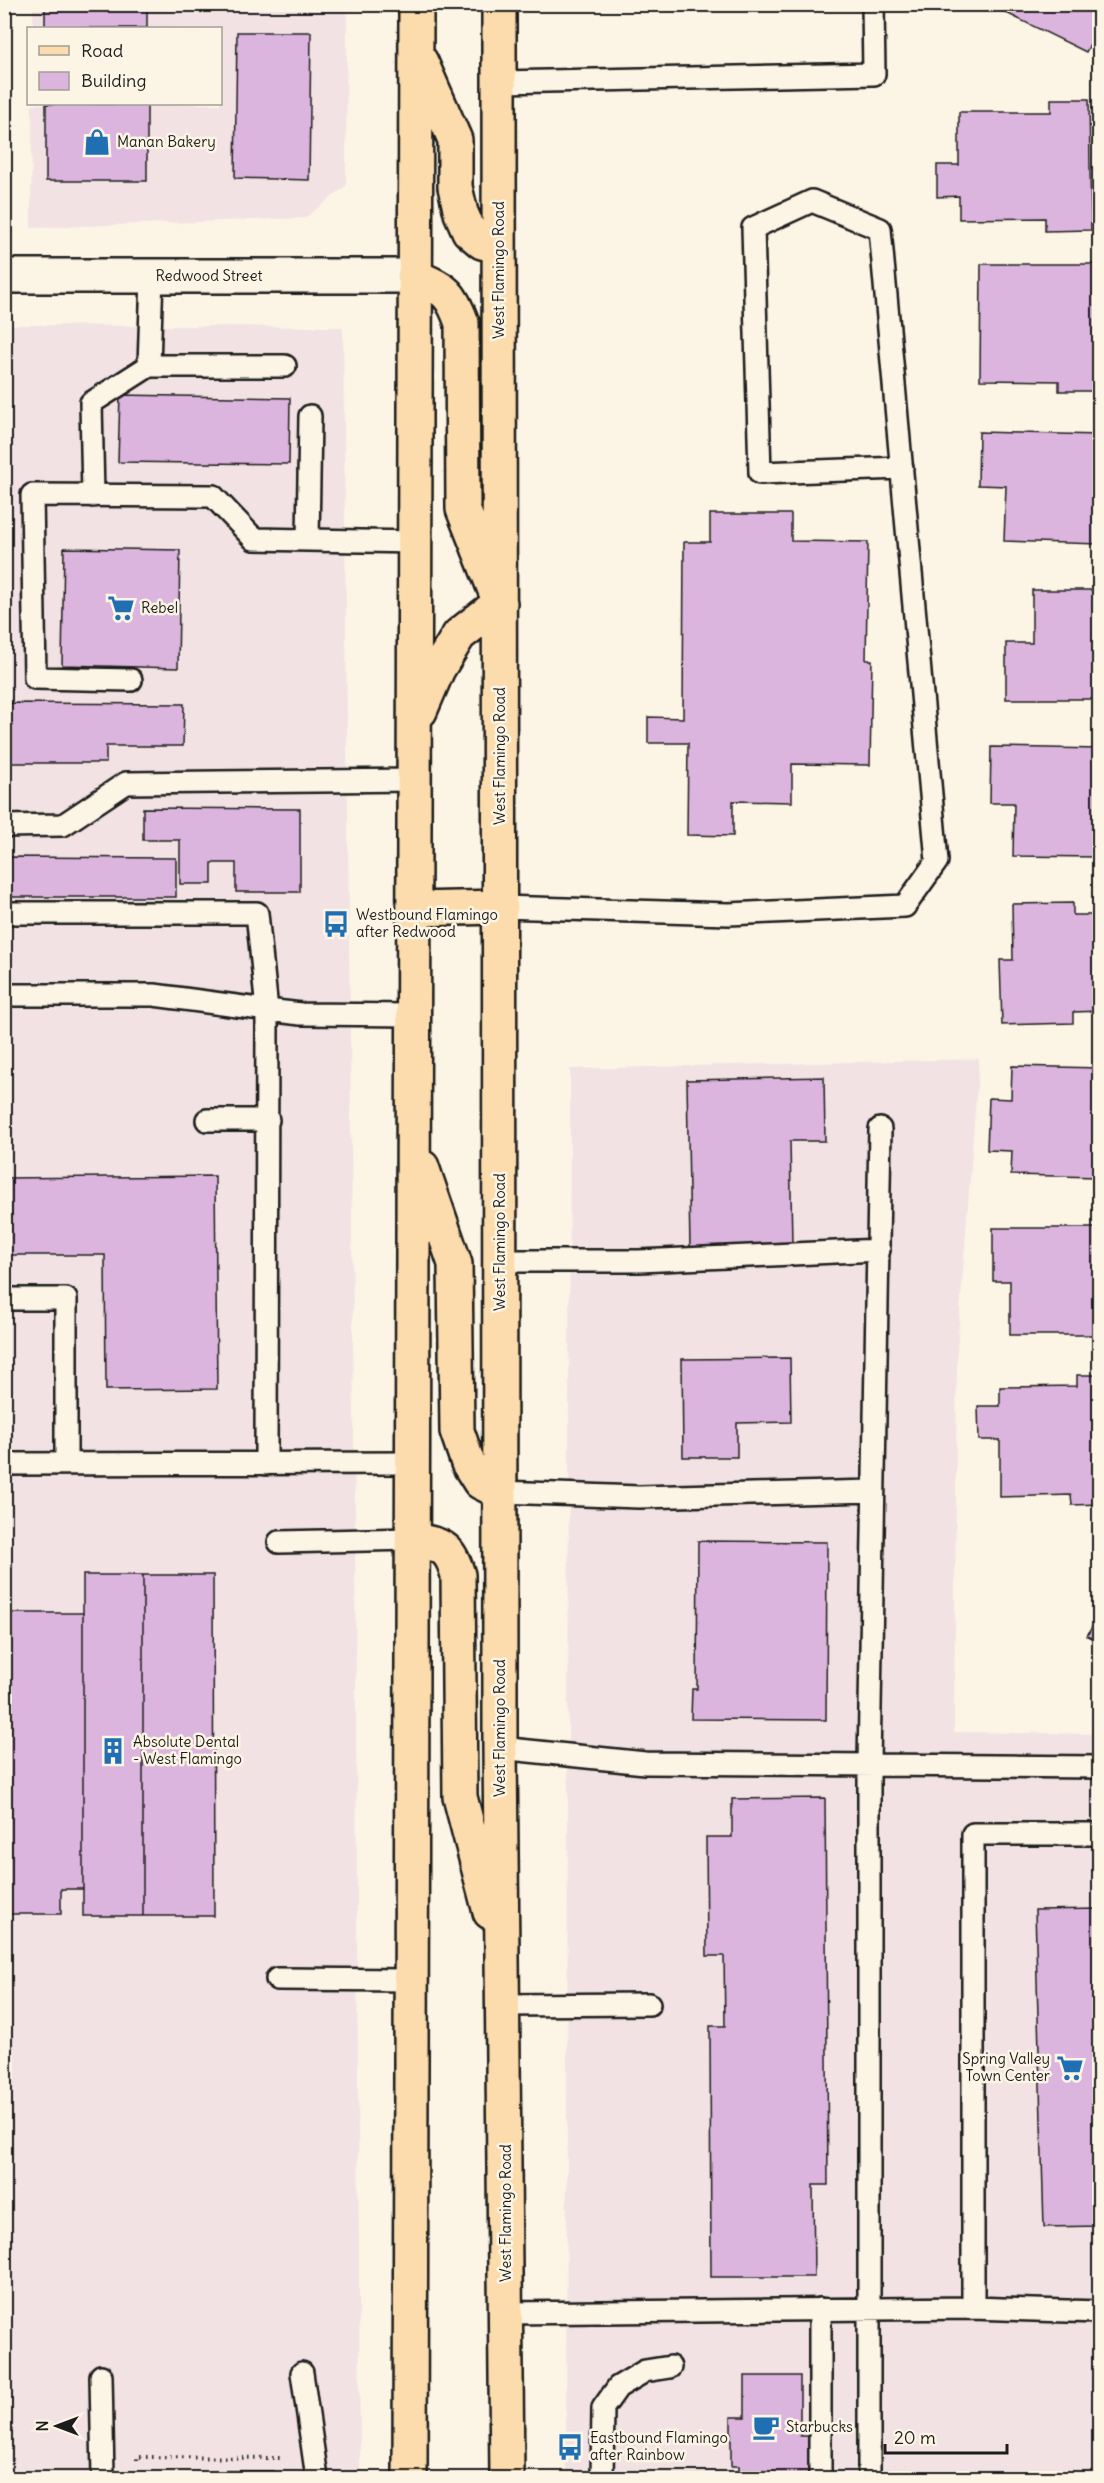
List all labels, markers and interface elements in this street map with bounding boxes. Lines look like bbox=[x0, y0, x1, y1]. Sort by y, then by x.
legend bbox=[27, 27, 222, 105]
text: Road bbox=[81, 39, 124, 62]
text: Building bbox=[81, 69, 146, 92]
shop icon: Manan Bakery bbox=[82, 127, 112, 157]
place label: Manan Bakery bbox=[117, 132, 216, 151]
street label: West Flamingo Road bbox=[489, 201, 508, 339]
street label: Redwood Street bbox=[155, 266, 263, 285]
supermarket icon: Rebel bbox=[106, 593, 136, 623]
place label: Rebel bbox=[141, 598, 178, 617]
street label: West Flamingo Road bbox=[490, 687, 509, 825]
place label: Westbound Flamingo after Redwood bbox=[356, 905, 498, 941]
bus stop icon: Westbound Flamingo after Redwood bbox=[321, 909, 351, 939]
street label: West Flamingo Road bbox=[490, 1173, 509, 1311]
street label: West Flamingo Road bbox=[490, 1659, 509, 1797]
place label: Absolute Dental - West Flamingo bbox=[133, 1732, 242, 1768]
building icon: Absolute Dental - West Flamingo bbox=[98, 1736, 128, 1766]
place label: Spring Valley Town Center bbox=[962, 2049, 1050, 2085]
supermarket icon: Spring Valley Town Center bbox=[1055, 2053, 1085, 2083]
street label: West Flamingo Road bbox=[496, 2144, 515, 2282]
north arrow bbox=[27, 2396, 87, 2456]
cafe icon: Starbucks bbox=[751, 2412, 781, 2442]
place label: Starbucks bbox=[786, 2417, 853, 2436]
scale bar bbox=[885, 2417, 1006, 2455]
text: N bbox=[32, 2420, 52, 2432]
text: 20 m bbox=[894, 2426, 936, 2449]
place label: Eastbound Flamingo after Rainbow bbox=[590, 2428, 728, 2464]
bus stop icon: Eastbound Flamingo after Rainbow bbox=[555, 2432, 585, 2462]

